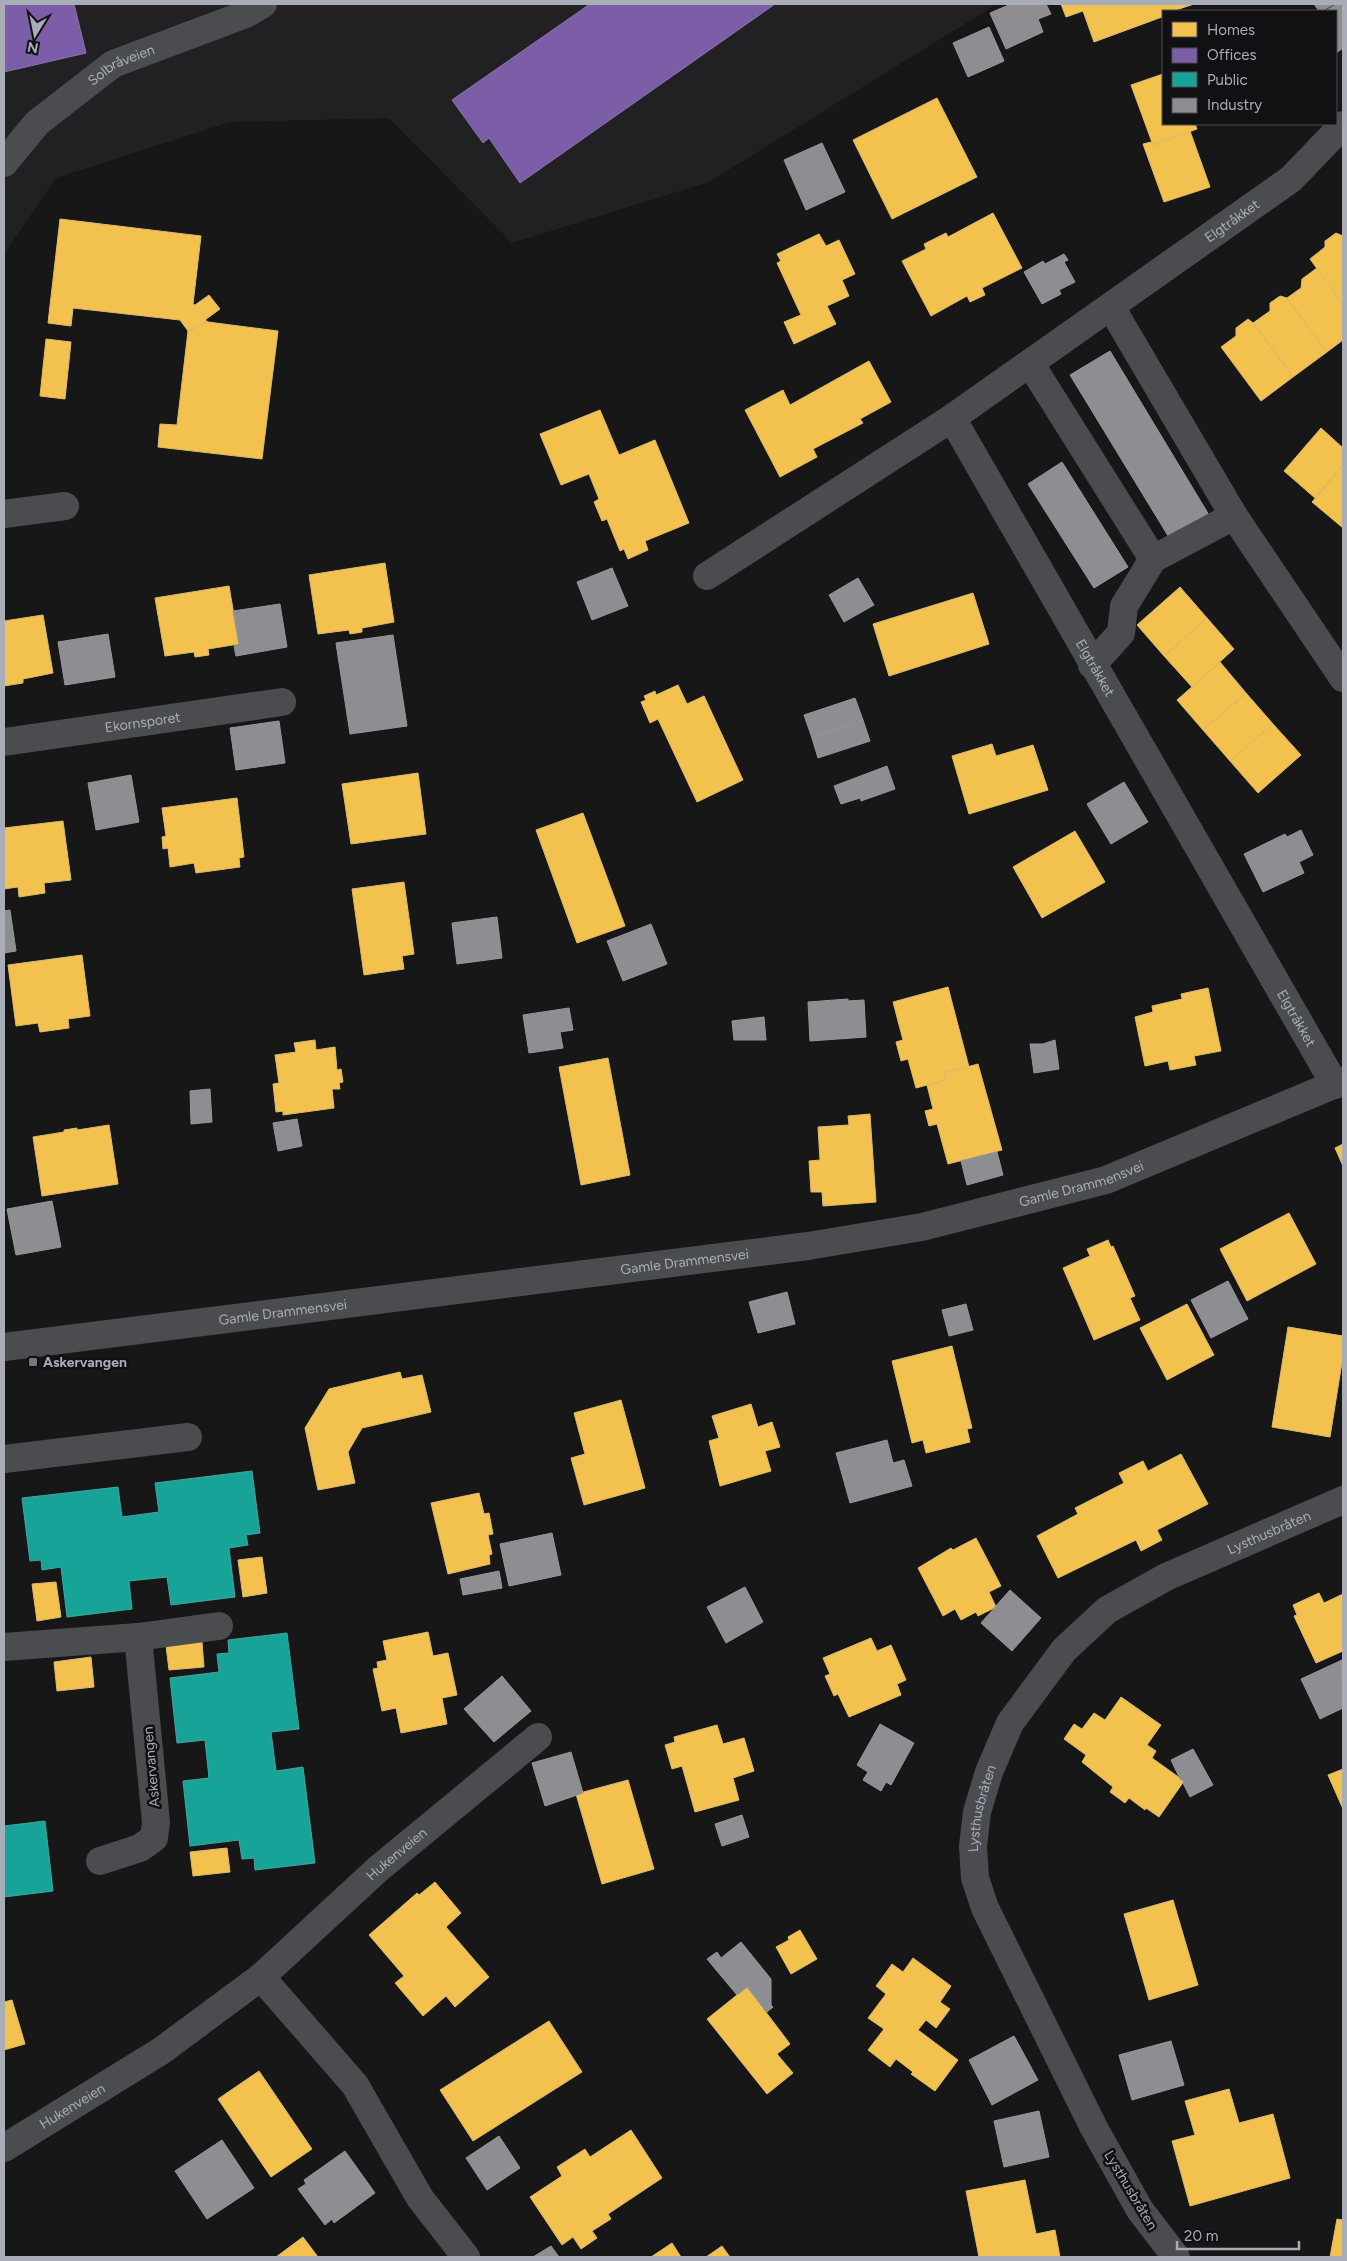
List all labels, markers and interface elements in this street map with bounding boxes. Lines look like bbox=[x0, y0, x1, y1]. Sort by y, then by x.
north arrow bbox=[10, 10, 60, 60]
legend bbox=[1162, 10, 1337, 125]
text: Homes bbox=[1207, 21, 1255, 39]
text: N bbox=[26, 38, 40, 57]
street label: Solbråveien bbox=[85, 41, 157, 89]
text: Offices bbox=[1207, 46, 1257, 64]
text: Public bbox=[1207, 71, 1248, 89]
text: Industry bbox=[1207, 96, 1262, 114]
street label: Elgtråkket bbox=[1201, 196, 1263, 246]
street label: Elgtråkket bbox=[1072, 636, 1118, 700]
street label: Ekornsporet bbox=[104, 709, 182, 736]
street label: Elgtråkket bbox=[1273, 987, 1319, 1050]
street label: Gamle Drammensvei bbox=[1017, 1157, 1146, 1211]
street label: Gamle Drammensvei bbox=[620, 1245, 750, 1278]
street label: Gamle Drammensvei bbox=[218, 1296, 348, 1329]
place label: Askervangen bbox=[43, 1354, 127, 1371]
marker: Askervangen bbox=[27, 1356, 39, 1368]
street label: Lysthusbråten bbox=[1225, 1507, 1314, 1558]
street label: Askervangen bbox=[139, 1726, 163, 1808]
street label: Lysthusbråten bbox=[965, 1762, 1000, 1853]
street label: Hukenveien bbox=[363, 1824, 431, 1884]
street label: Hukenveien bbox=[36, 2080, 108, 2133]
street label: Lysthusbråten bbox=[1100, 2148, 1161, 2233]
scale bar bbox=[1177, 2218, 1300, 2250]
text: 20 m bbox=[1184, 2227, 1218, 2245]

